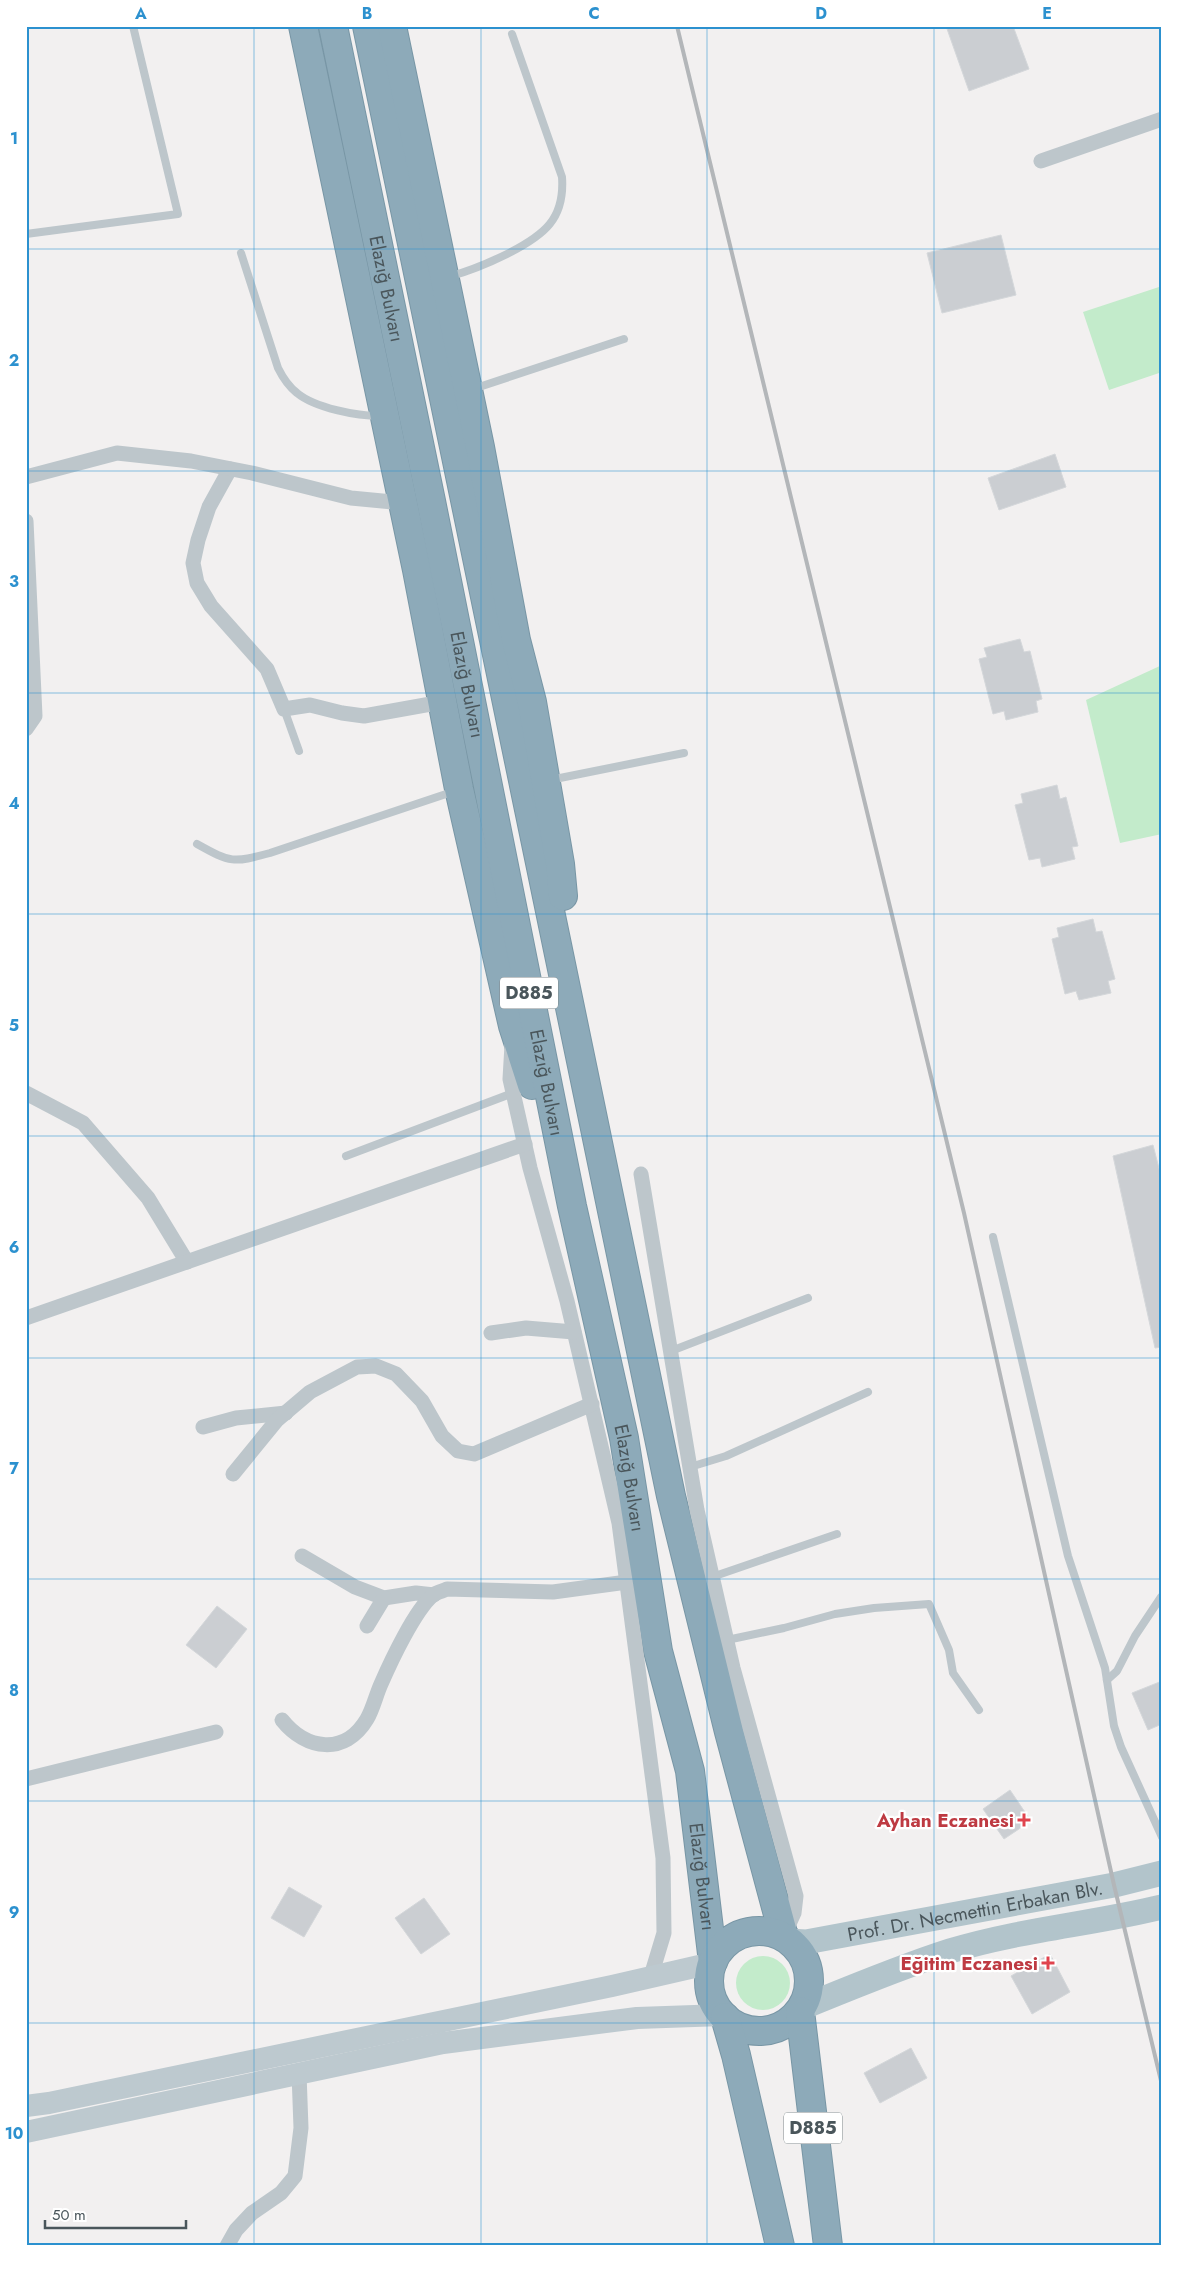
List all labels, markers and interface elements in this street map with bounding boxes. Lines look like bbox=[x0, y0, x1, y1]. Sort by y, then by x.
text: A bbox=[134, 2, 147, 25]
text: B bbox=[362, 2, 372, 25]
text: C bbox=[588, 2, 600, 25]
text: D bbox=[815, 2, 827, 25]
text: E bbox=[1042, 2, 1052, 25]
text: 1 bbox=[10, 127, 18, 150]
street label: Elazığ Bulvarı bbox=[363, 233, 411, 344]
text: 2 bbox=[9, 349, 19, 372]
text: 3 bbox=[9, 570, 19, 593]
street label: Elazığ Bulvarı bbox=[443, 629, 491, 740]
text: 4 bbox=[8, 792, 20, 815]
road number: D885 bbox=[500, 978, 558, 1008]
text: 5 bbox=[9, 1014, 19, 1037]
street label: Elazığ Bulvarı bbox=[523, 1027, 571, 1138]
text: 6 bbox=[9, 1236, 19, 1259]
street label: Elazığ Bulvarı bbox=[607, 1422, 652, 1533]
text: 7 bbox=[9, 1457, 19, 1480]
text: 8 bbox=[9, 1679, 19, 1702]
place label: Ayhan Eczanesi bbox=[876, 1807, 1014, 1834]
marker: Ayhan Eczanesi bbox=[1018, 1814, 1030, 1826]
street label: Elazığ Bulvarı bbox=[682, 1821, 722, 1932]
street label: Prof. Dr. Necmettin Erbakan Blv. bbox=[845, 1874, 1105, 1948]
text: 9 bbox=[9, 1901, 19, 1924]
place label: Eğitim Eczanesi bbox=[900, 1950, 1038, 1977]
marker: Eğitim Eczanesi bbox=[1042, 1957, 1054, 1969]
road number: D885 bbox=[784, 2112, 842, 2144]
text: 10 bbox=[5, 2122, 23, 2145]
scale bar bbox=[45, 2197, 186, 2229]
text: 50 m bbox=[52, 2204, 86, 2226]

